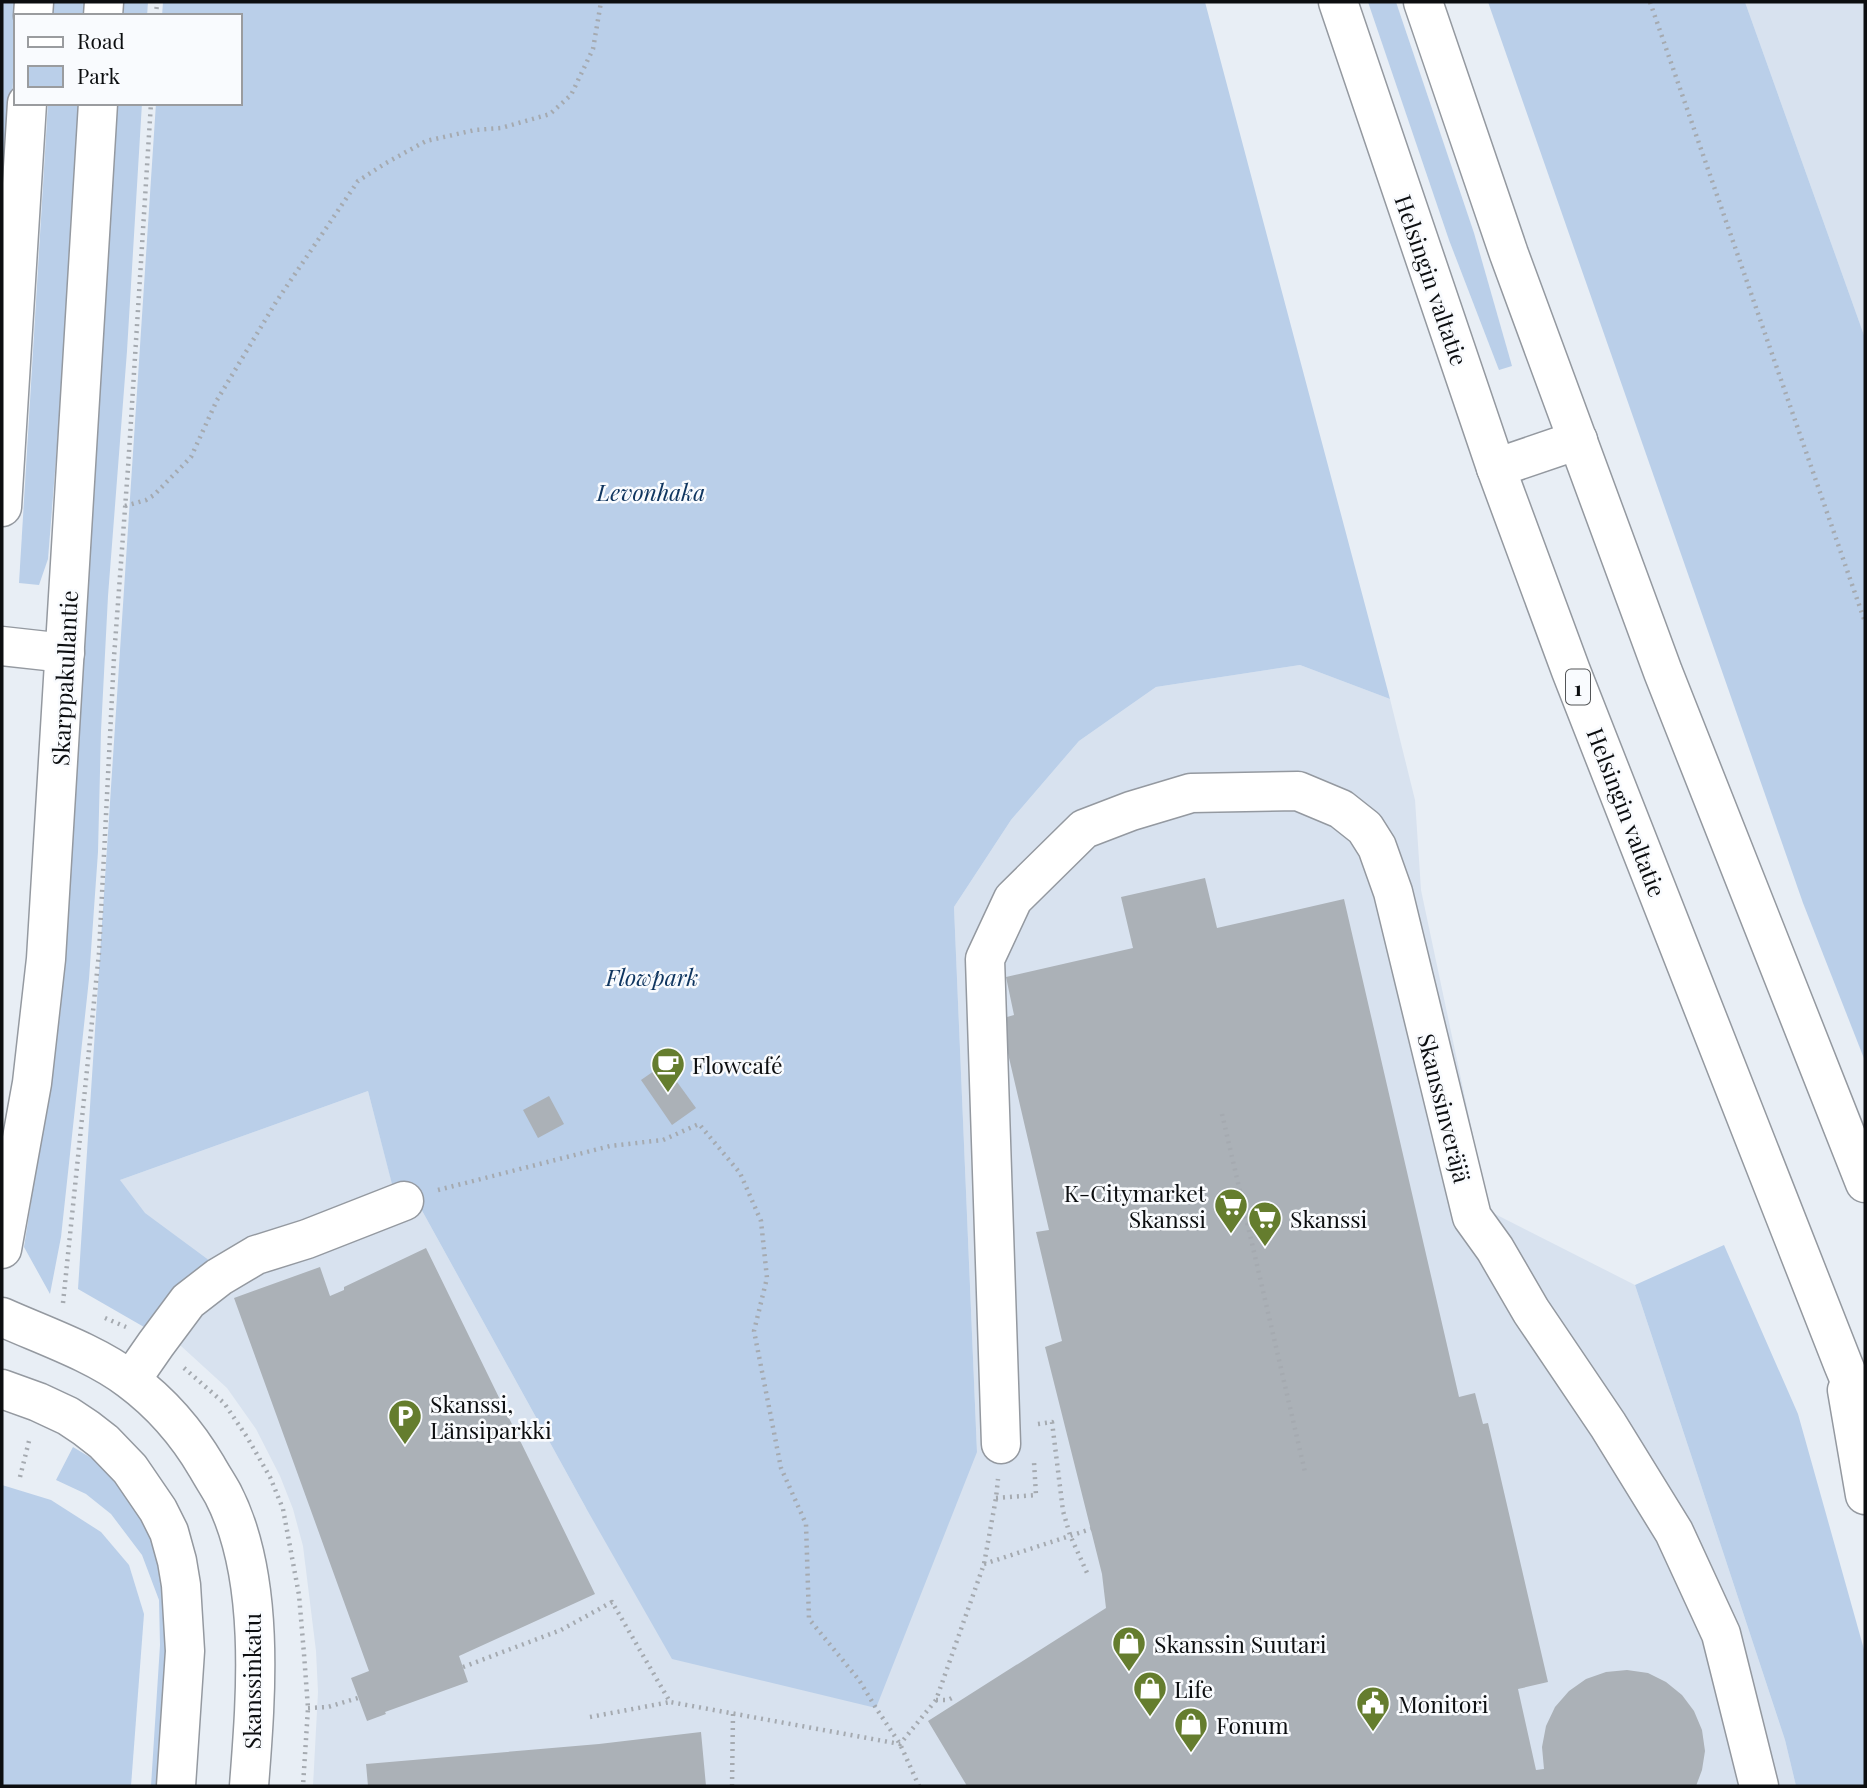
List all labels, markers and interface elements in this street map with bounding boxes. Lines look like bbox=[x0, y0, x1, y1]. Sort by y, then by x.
legend bbox=[14, 14, 242, 105]
text: Road bbox=[77, 26, 125, 54]
text: Park bbox=[77, 61, 121, 89]
street label: Helsingin valtatie bbox=[1388, 190, 1476, 370]
park label: Levonhaka bbox=[596, 476, 705, 507]
street label: Skarppakullantie bbox=[44, 590, 84, 766]
road number: 1 bbox=[1566, 670, 1590, 704]
street label: Helsingin valtatie bbox=[1581, 723, 1673, 901]
park label: Flowpark bbox=[605, 961, 699, 992]
street label: Skanssinveräjä bbox=[1411, 1030, 1479, 1186]
cafe icon: Flowcafé bbox=[649, 1045, 687, 1094]
place label: Flowcafé bbox=[692, 1049, 783, 1080]
place label: K-Citymarket Skanssi bbox=[1064, 1177, 1207, 1234]
supermarket icon: K-Citymarket Skanssi bbox=[1212, 1186, 1250, 1235]
supermarket icon: Skanssi bbox=[1246, 1199, 1284, 1248]
place label: Skanssi bbox=[1290, 1203, 1368, 1234]
place label: Skanssi, Länsiparkki bbox=[430, 1388, 552, 1445]
parking icon: Skanssi, Länsiparkki bbox=[386, 1397, 424, 1446]
street label: Skanssinkatu bbox=[236, 1613, 267, 1749]
shop icon: Skanssin Suutari bbox=[1110, 1624, 1148, 1673]
place label: Skanssin Suutari bbox=[1154, 1628, 1327, 1659]
shop icon: Life bbox=[1131, 1669, 1169, 1718]
place label: Life bbox=[1174, 1673, 1213, 1704]
public building icon: Monitori bbox=[1354, 1684, 1392, 1733]
place label: Monitori bbox=[1398, 1688, 1489, 1719]
shop icon: Fonum bbox=[1172, 1705, 1210, 1754]
place label: Fonum bbox=[1216, 1709, 1289, 1740]

